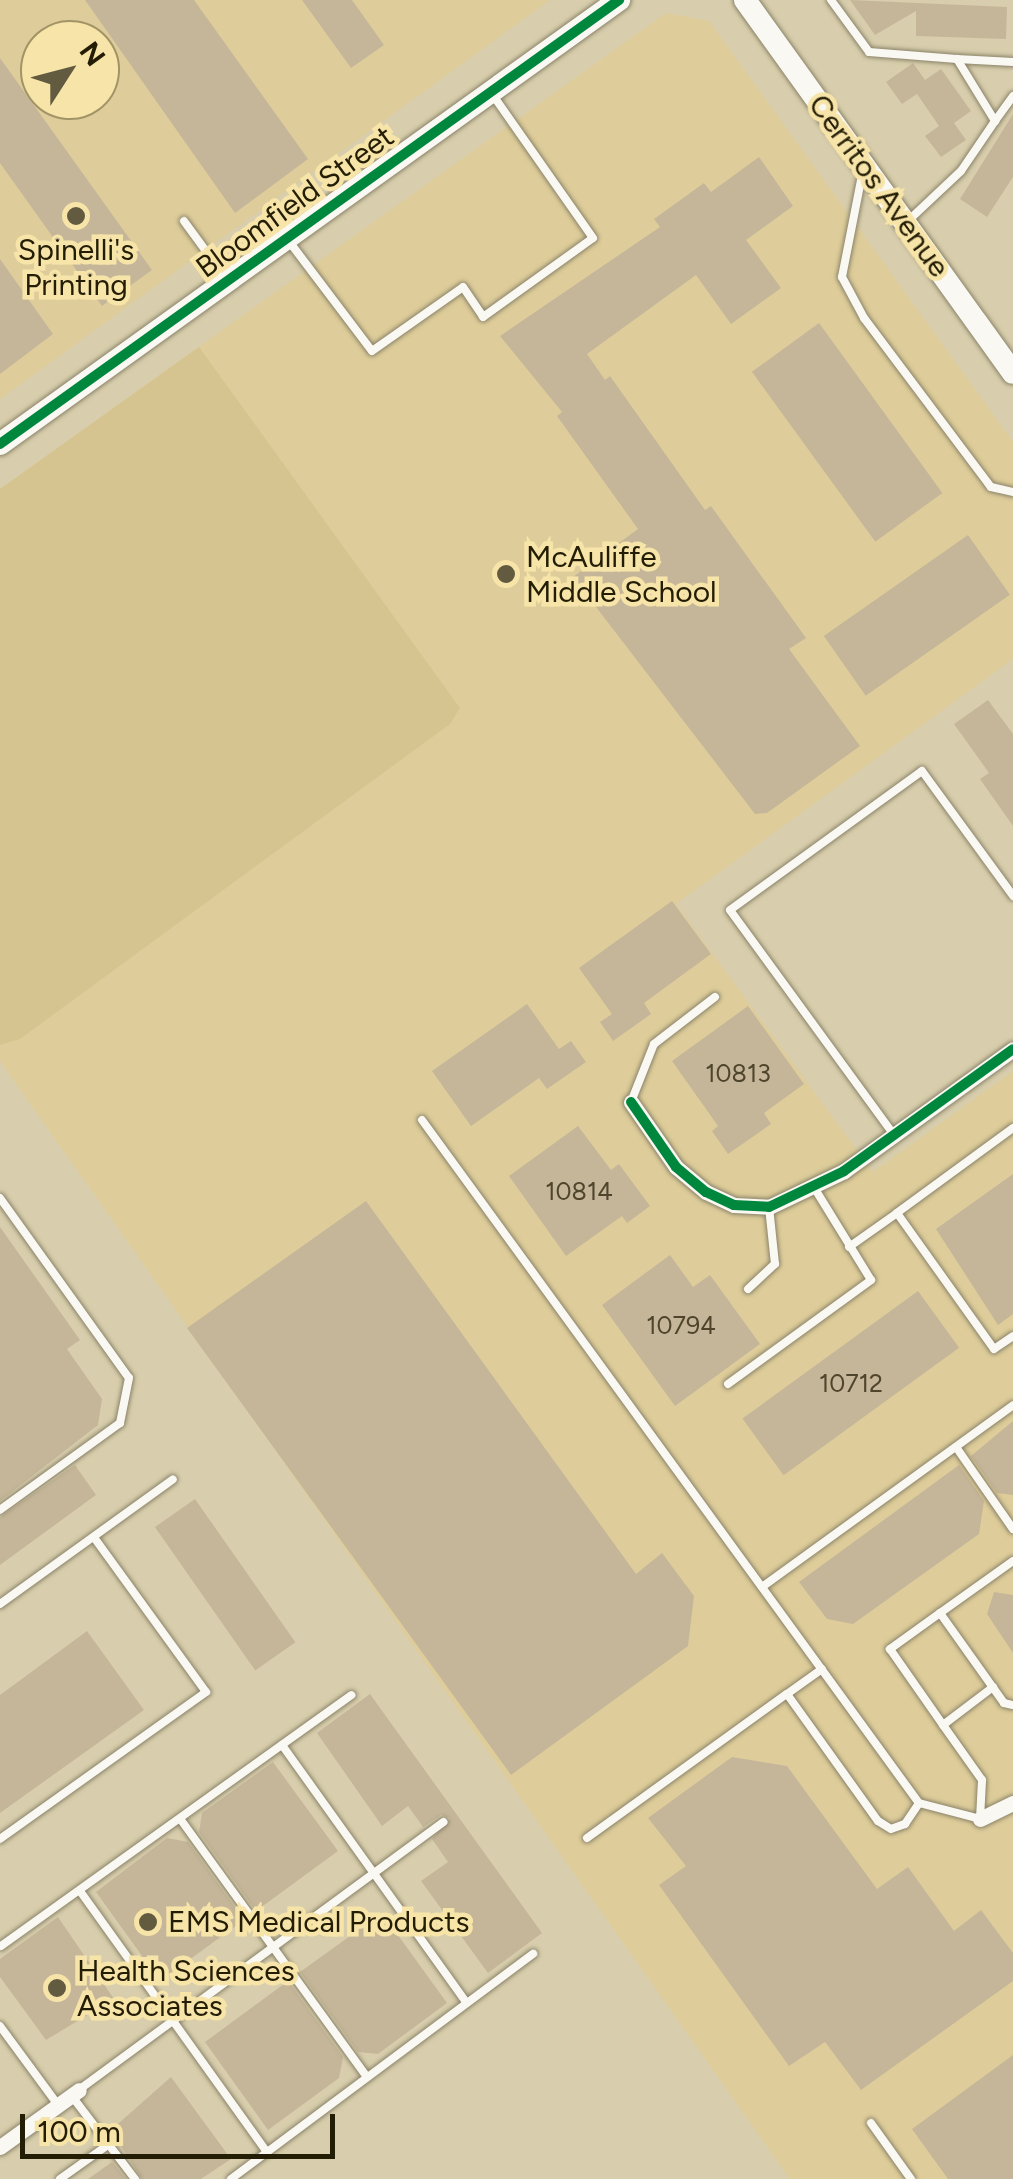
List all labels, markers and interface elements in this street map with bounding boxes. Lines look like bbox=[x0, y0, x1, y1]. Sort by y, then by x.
north arrow bbox=[20, 20, 120, 120]
text: N bbox=[73, 35, 113, 72]
street label: Cerritos Avenue bbox=[801, 88, 957, 284]
street label: Bloomfield Street bbox=[189, 118, 401, 286]
marker: Spinelli's Printing bbox=[65, 205, 87, 227]
place label: Spinelli's Printing bbox=[18, 232, 134, 302]
place label: McAuliffe Middle School bbox=[526, 539, 717, 610]
marker: McAuliffe Middle School bbox=[495, 563, 517, 585]
house number: 10813 bbox=[705, 1058, 771, 1088]
house number: 10814 bbox=[545, 1176, 613, 1206]
house number: 10794 bbox=[646, 1310, 716, 1340]
house number: 10712 bbox=[819, 1368, 883, 1398]
place label: EMS Medical Products bbox=[168, 1904, 469, 1940]
marker: EMS Medical Products bbox=[137, 1911, 159, 1933]
place label: Health Sciences Associates bbox=[77, 1953, 295, 2024]
marker: Health Sciences Associates bbox=[46, 1977, 68, 1999]
scale bar bbox=[25, 2094, 340, 2156]
text: 100 m bbox=[37, 2113, 121, 2150]

